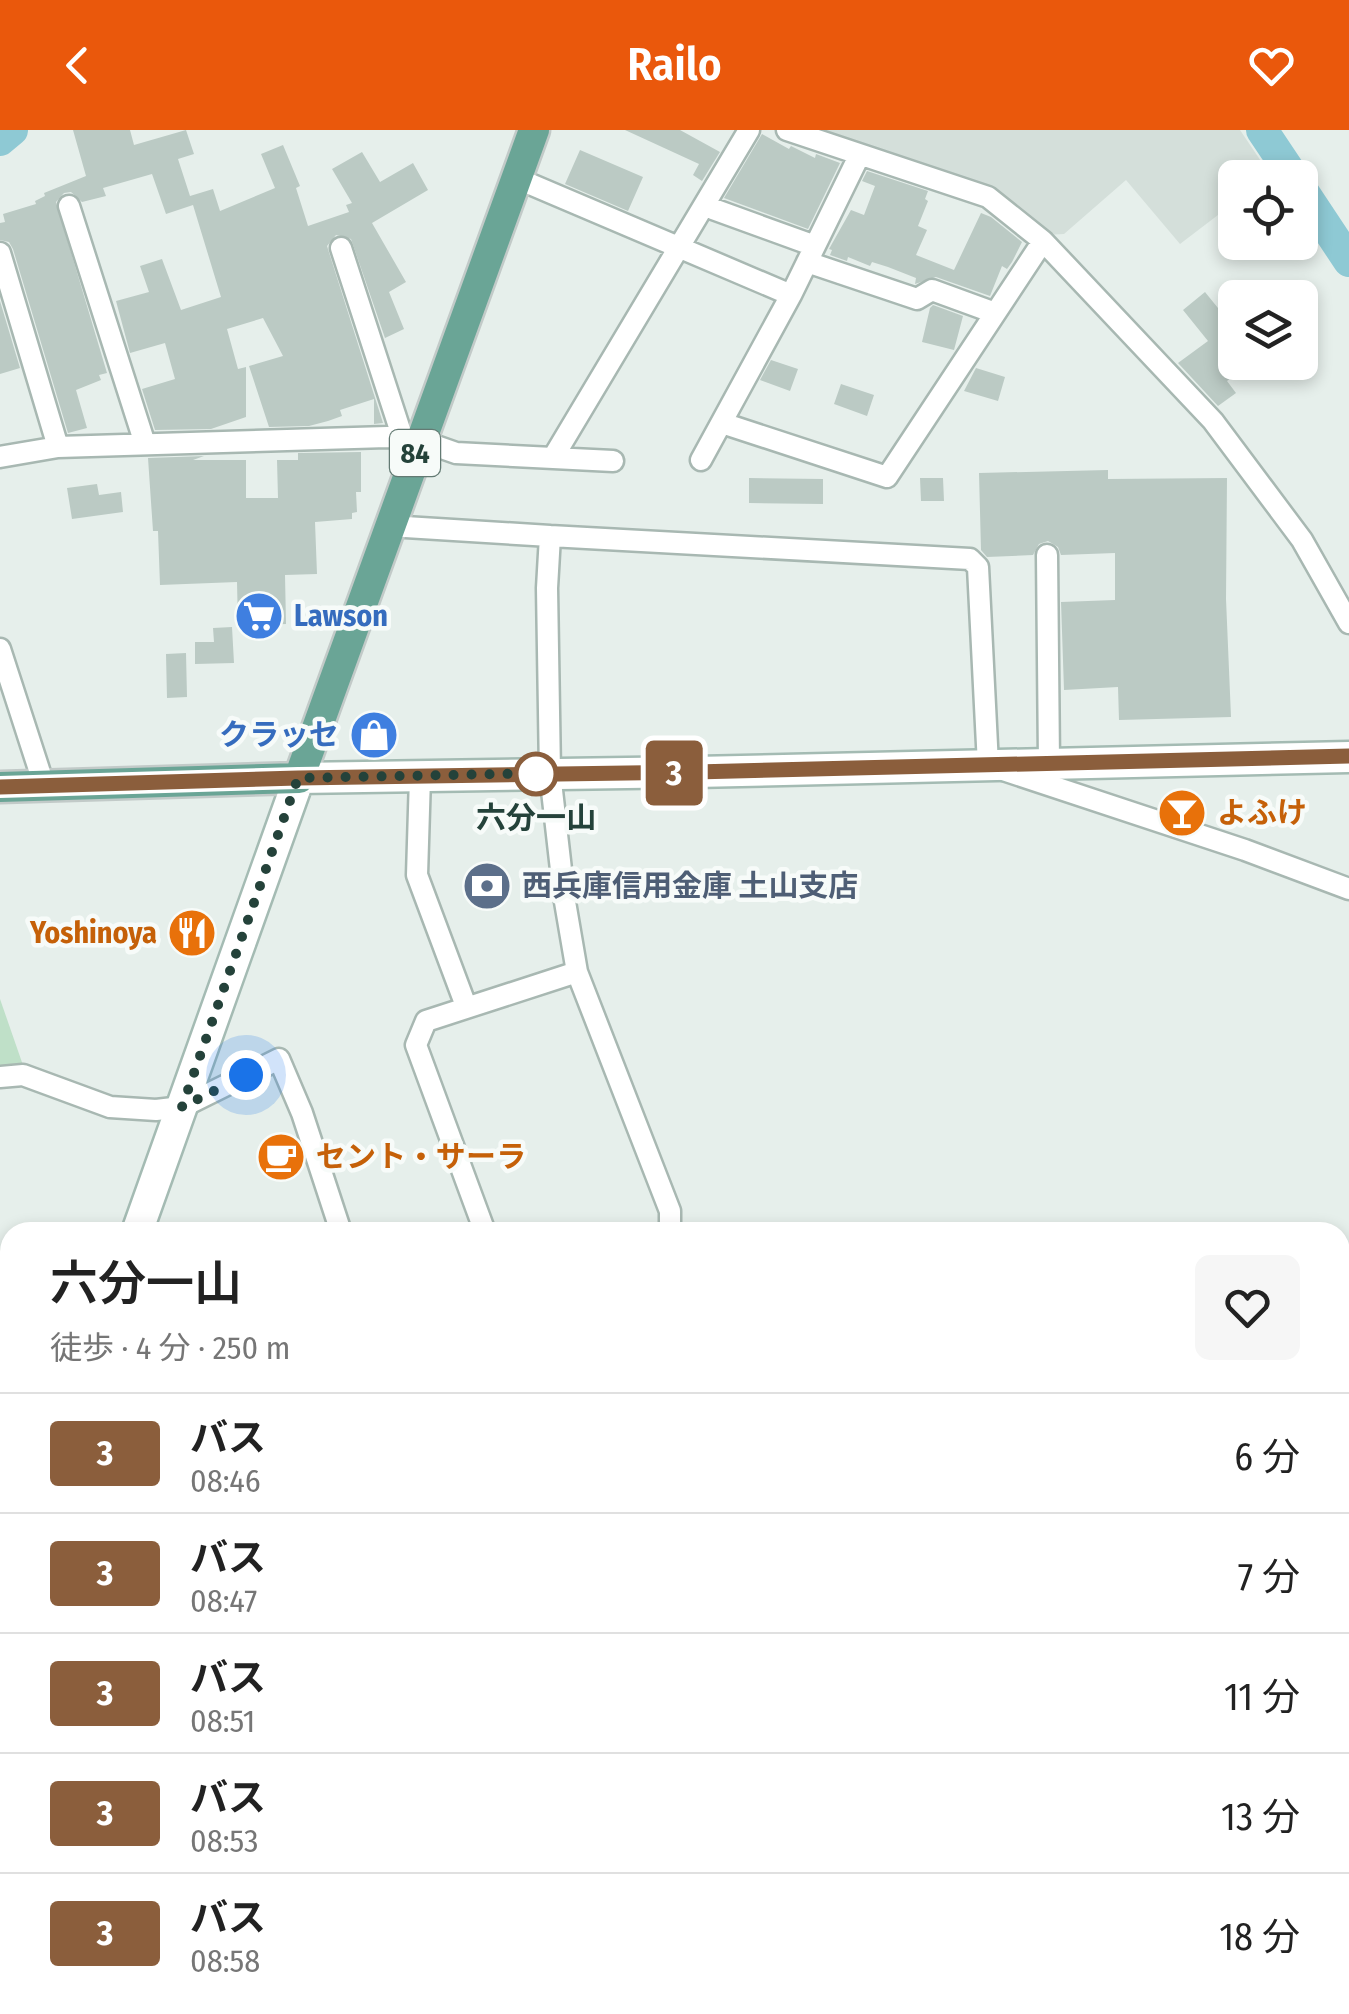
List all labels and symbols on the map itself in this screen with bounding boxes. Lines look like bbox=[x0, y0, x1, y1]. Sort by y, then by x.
road number: 84 bbox=[390, 430, 440, 476]
supermarket icon: Lawson bbox=[233, 590, 285, 642]
place label: Lawson bbox=[294, 598, 388, 634]
shop icon: クラッセ bbox=[348, 709, 400, 761]
place label: クラッセ bbox=[219, 717, 339, 753]
line badge: 3 bbox=[642, 740, 706, 806]
marker: 六分一山 bbox=[515, 753, 557, 795]
bar icon: よふけ bbox=[1156, 787, 1208, 839]
place label: よふけ bbox=[1217, 795, 1307, 831]
place label: 六分一山 bbox=[476, 800, 596, 836]
bank icon: 西兵庫信用金庫 土山支店 bbox=[461, 860, 513, 912]
place label: 西兵庫信用金庫 土山支店 bbox=[522, 868, 858, 904]
restaurant icon: Yoshinoya bbox=[166, 907, 218, 959]
place label: Yoshinoya bbox=[29, 915, 157, 951]
your location bbox=[221, 1050, 271, 1100]
cafe icon: セント・サーラ bbox=[255, 1131, 307, 1183]
place label: セント・サーラ bbox=[316, 1139, 526, 1175]

